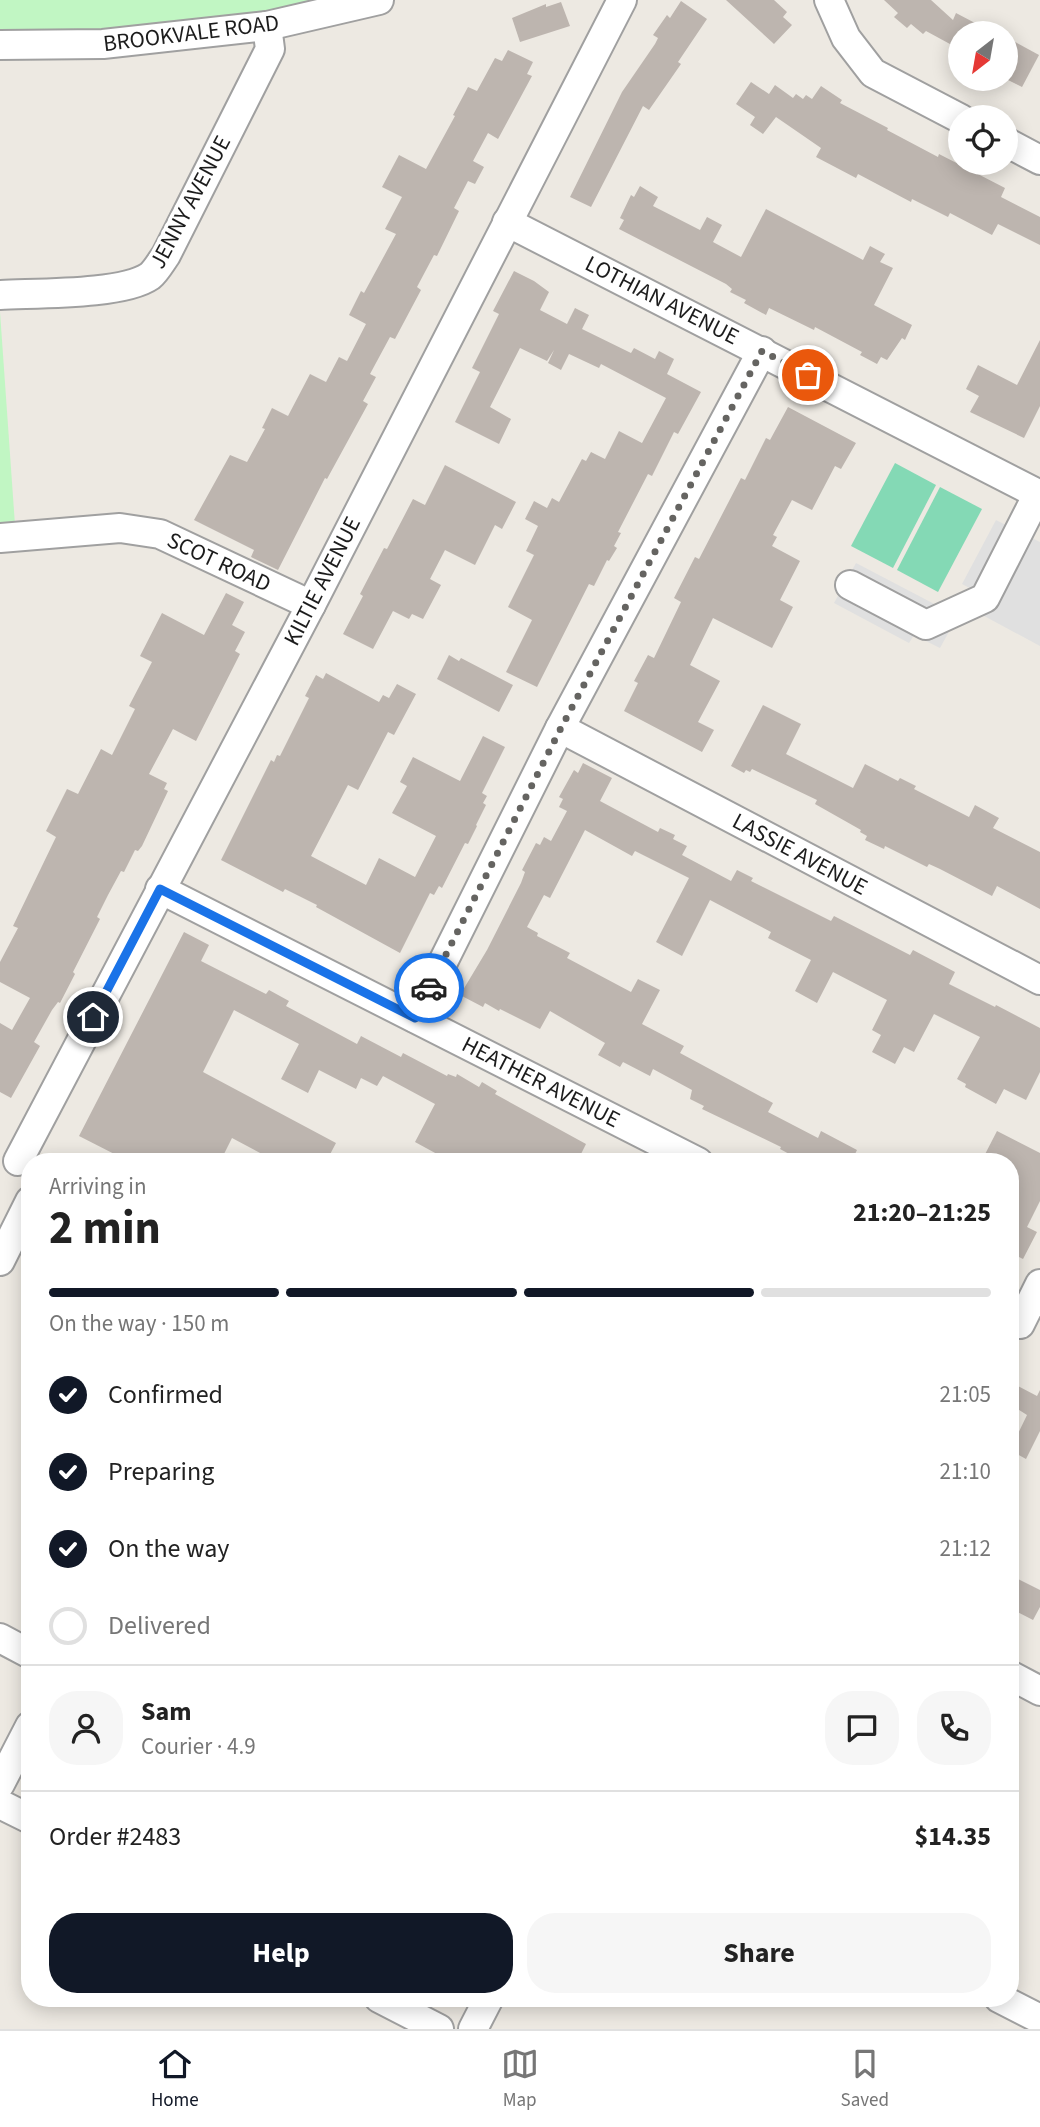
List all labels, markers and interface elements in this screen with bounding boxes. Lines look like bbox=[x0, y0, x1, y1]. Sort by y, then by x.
street label: BROOKVALE ROAD bbox=[101, 6, 281, 60]
north arrow bbox=[948, 21, 1018, 91]
map controls bbox=[948, 21, 1018, 175]
button: locate bbox=[948, 105, 1018, 175]
street label: JENNY AVENUE bbox=[141, 130, 239, 274]
street label: LOTHIAN AVENUE bbox=[579, 247, 745, 353]
pin bbox=[778, 345, 838, 405]
icon: bag bbox=[789, 356, 827, 394]
street label: KILTIE AVENUE bbox=[275, 511, 369, 651]
street label: SCOT ROAD bbox=[162, 524, 276, 600]
street label: LASSIE AVENUE bbox=[727, 805, 873, 903]
courier bbox=[394, 953, 464, 1023]
icon: car bbox=[410, 969, 448, 1007]
pin bbox=[63, 987, 123, 1047]
icon: home bbox=[74, 998, 112, 1036]
street label: HEATHER AVENUE bbox=[456, 1028, 626, 1136]
text: Arriving in bbox=[49, 1170, 147, 1203]
text: 21:20–21:25 bbox=[853, 1194, 991, 1231]
text: 2 min bbox=[49, 1196, 161, 1261]
text: On the way · 150 m bbox=[49, 1307, 229, 1340]
icon: check bbox=[49, 1376, 87, 1414]
text: Confirmed bbox=[108, 1376, 223, 1413]
text: 21:05 bbox=[940, 1378, 991, 1411]
icon: check bbox=[49, 1453, 87, 1491]
text: Preparing bbox=[108, 1453, 214, 1490]
text: 21:10 bbox=[940, 1455, 991, 1488]
icon: check bbox=[49, 1530, 87, 1568]
text: On the way bbox=[108, 1530, 229, 1567]
text: 21:12 bbox=[940, 1532, 991, 1565]
text: Delivered bbox=[108, 1607, 211, 1644]
button: person bbox=[49, 1691, 123, 1765]
button: chat bbox=[825, 1691, 899, 1765]
button: phone bbox=[917, 1691, 991, 1765]
text: Sam bbox=[141, 1693, 191, 1730]
text: Courier · 4.9 bbox=[141, 1730, 256, 1763]
text: Order #2483 bbox=[49, 1818, 181, 1855]
text: $14.35 bbox=[915, 1818, 991, 1855]
button: Help bbox=[49, 1913, 513, 1993]
button: Share bbox=[527, 1913, 991, 1993]
tab: Home bbox=[151, 2045, 199, 2114]
tab: Map bbox=[501, 2045, 539, 2114]
tab: Saved bbox=[841, 2045, 889, 2114]

